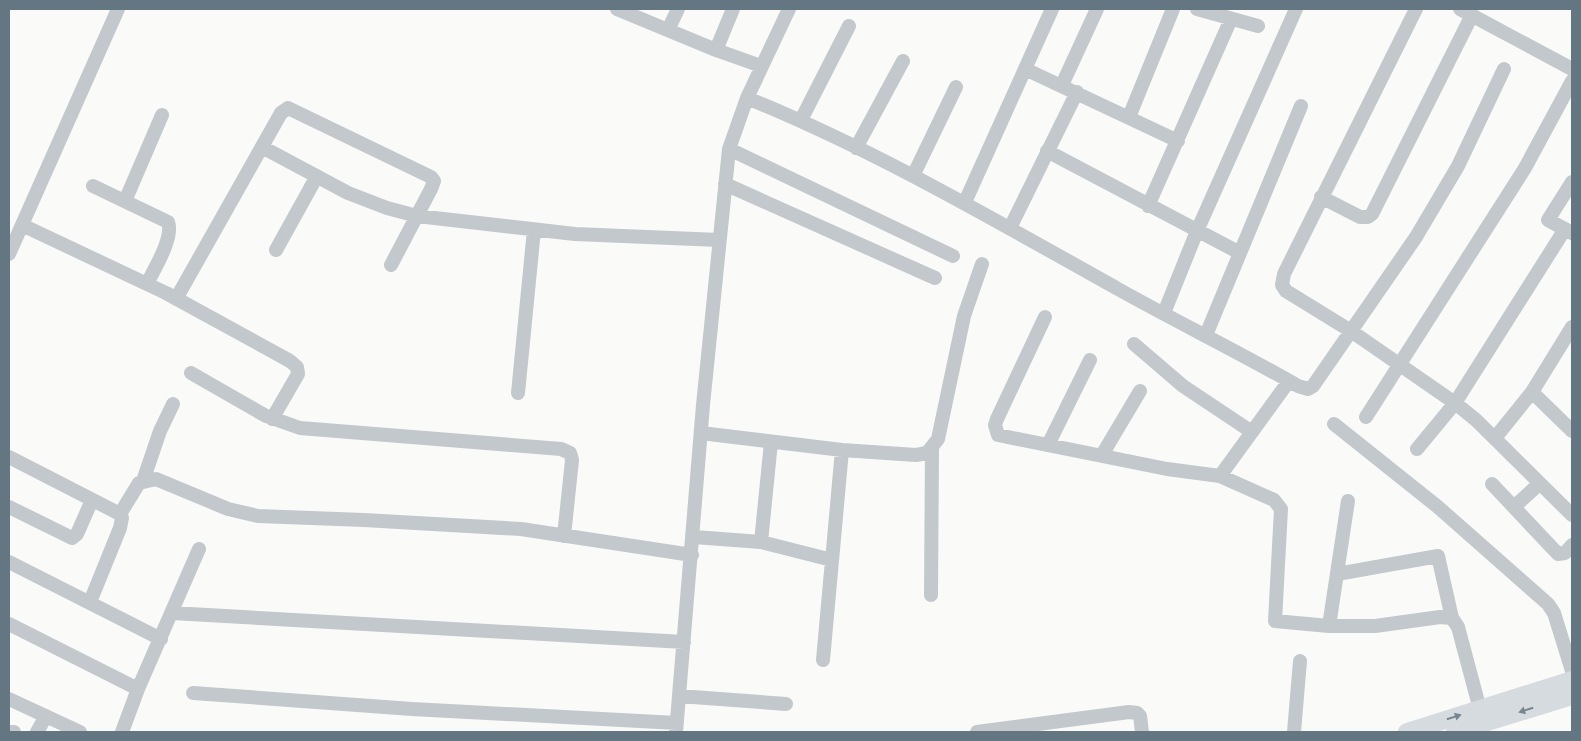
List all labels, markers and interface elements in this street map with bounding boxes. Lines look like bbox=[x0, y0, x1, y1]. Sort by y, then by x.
one-way arrow bbox=[1518, 707, 1533, 715]
one-way arrow bbox=[1446, 713, 1461, 721]

